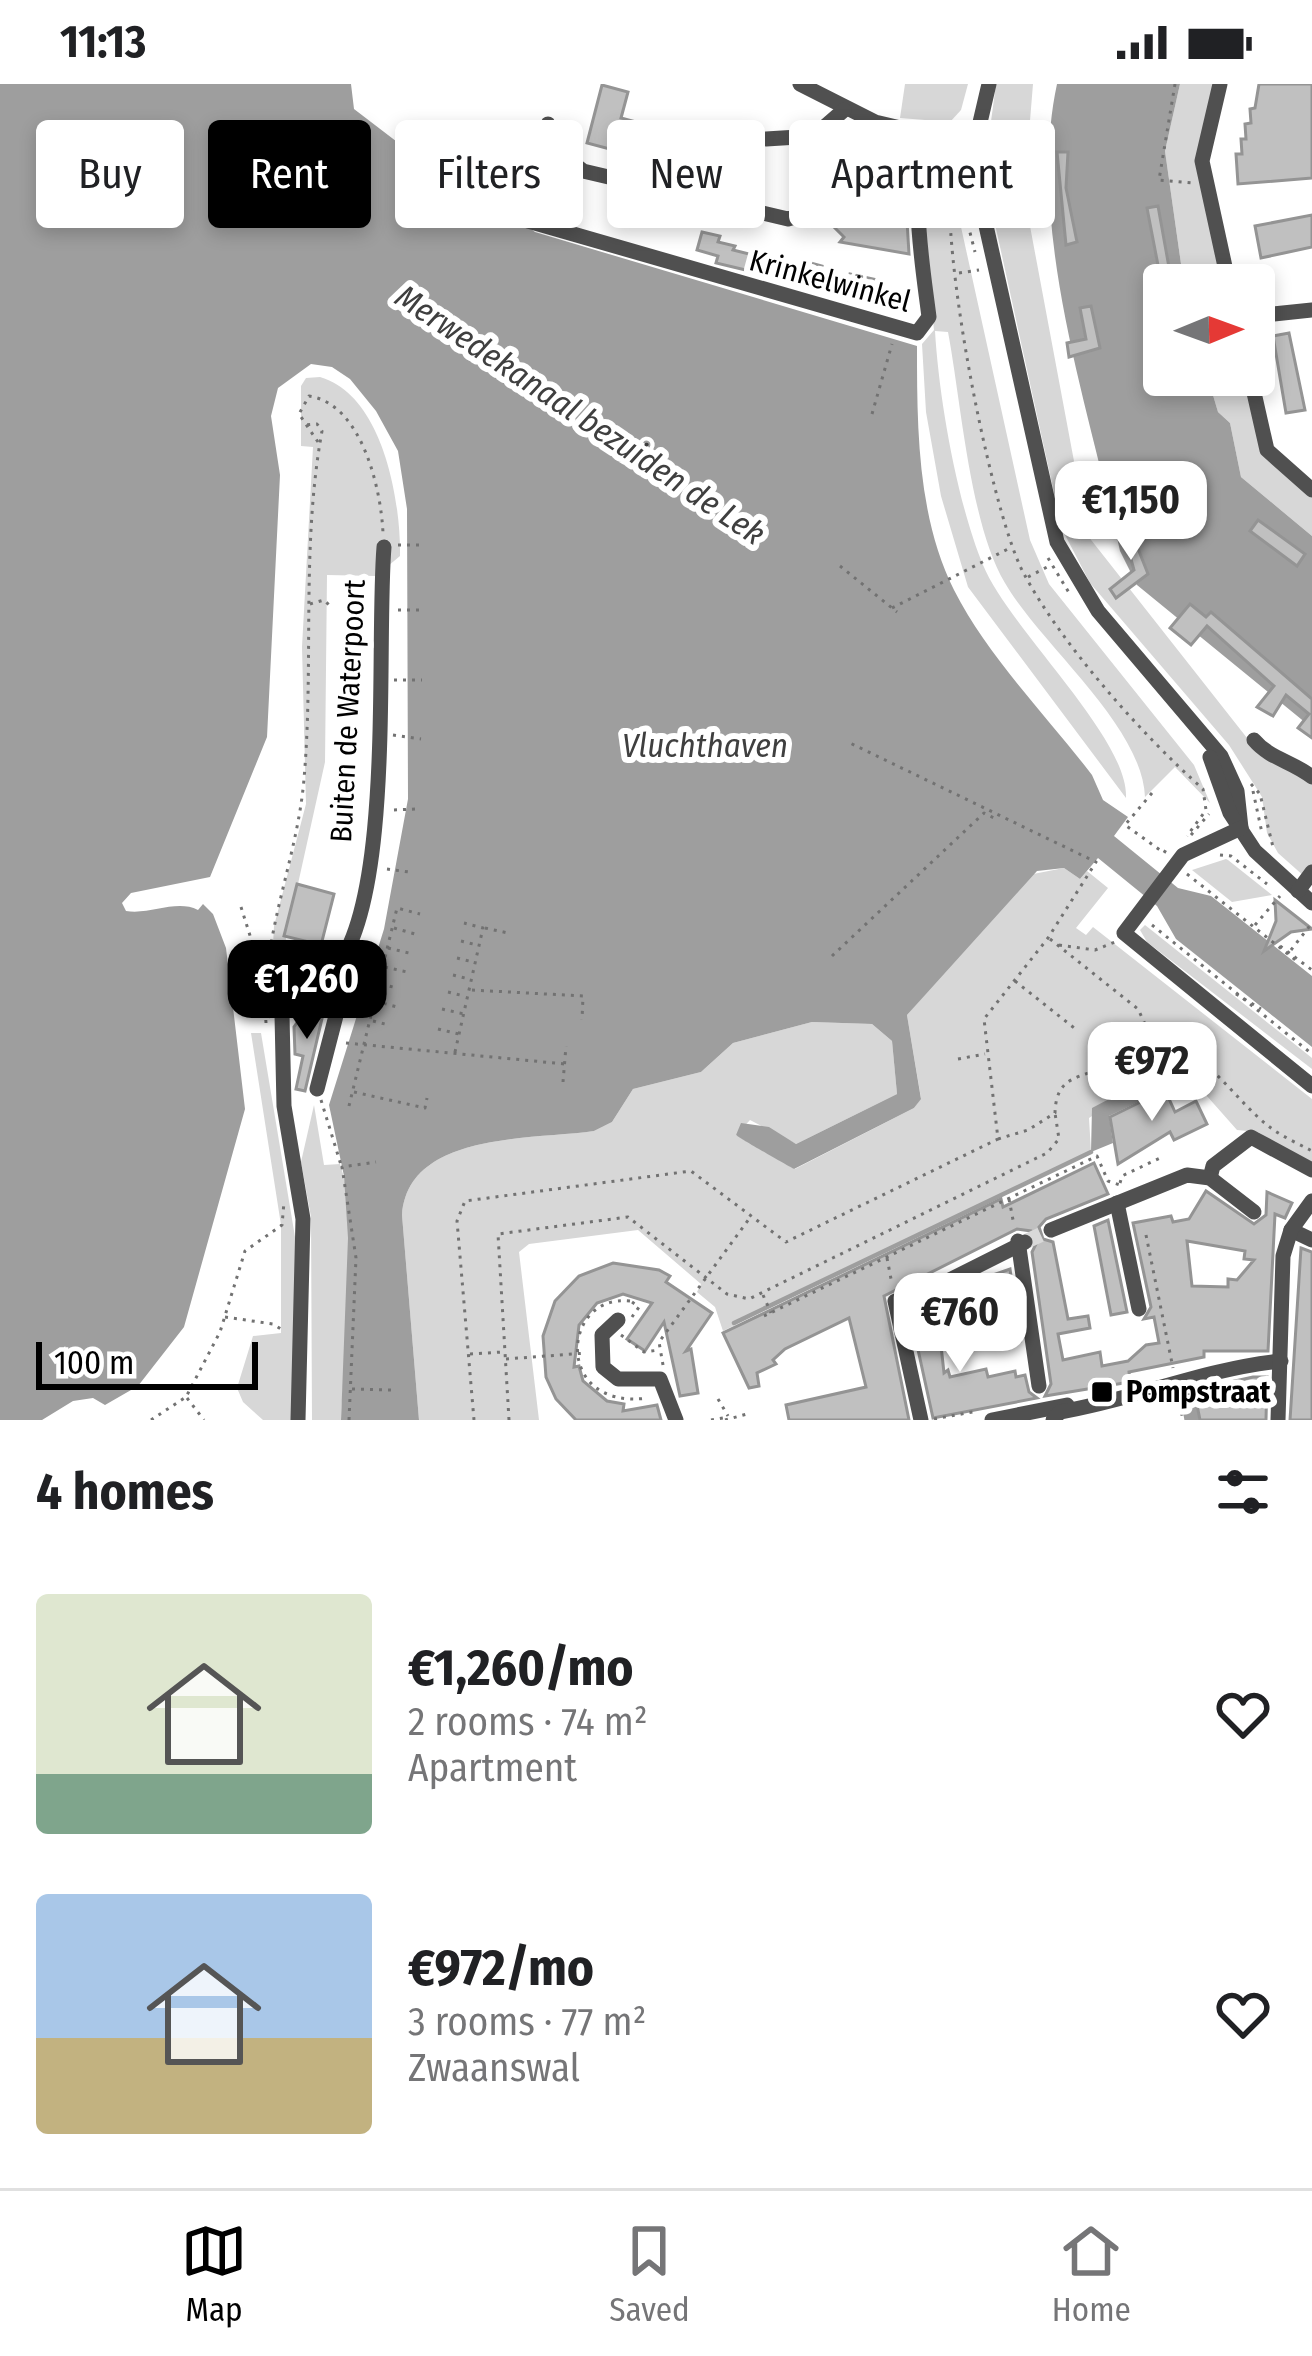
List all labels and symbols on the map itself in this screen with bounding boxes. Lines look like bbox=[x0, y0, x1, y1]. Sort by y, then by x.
street label: Krinkelwinkel bbox=[745, 242, 915, 320]
north arrow bbox=[1143, 264, 1275, 396]
water label: Merwedekanaal bezuiden de Lek bbox=[388, 276, 772, 554]
pin: €1,150 bbox=[1033, 461, 1229, 563]
street label: Buiten de Waterpoort bbox=[323, 578, 373, 843]
water label: Vluchthaven bbox=[622, 726, 788, 766]
pin: €1,260 bbox=[209, 940, 405, 1042]
pin: €972 bbox=[1081, 1022, 1223, 1124]
pin: €760 bbox=[889, 1273, 1031, 1375]
scale bar bbox=[36, 1336, 258, 1389]
place label: Pompstraat bbox=[1126, 1374, 1271, 1410]
marker: Pompstraat bbox=[1089, 1379, 1115, 1405]

